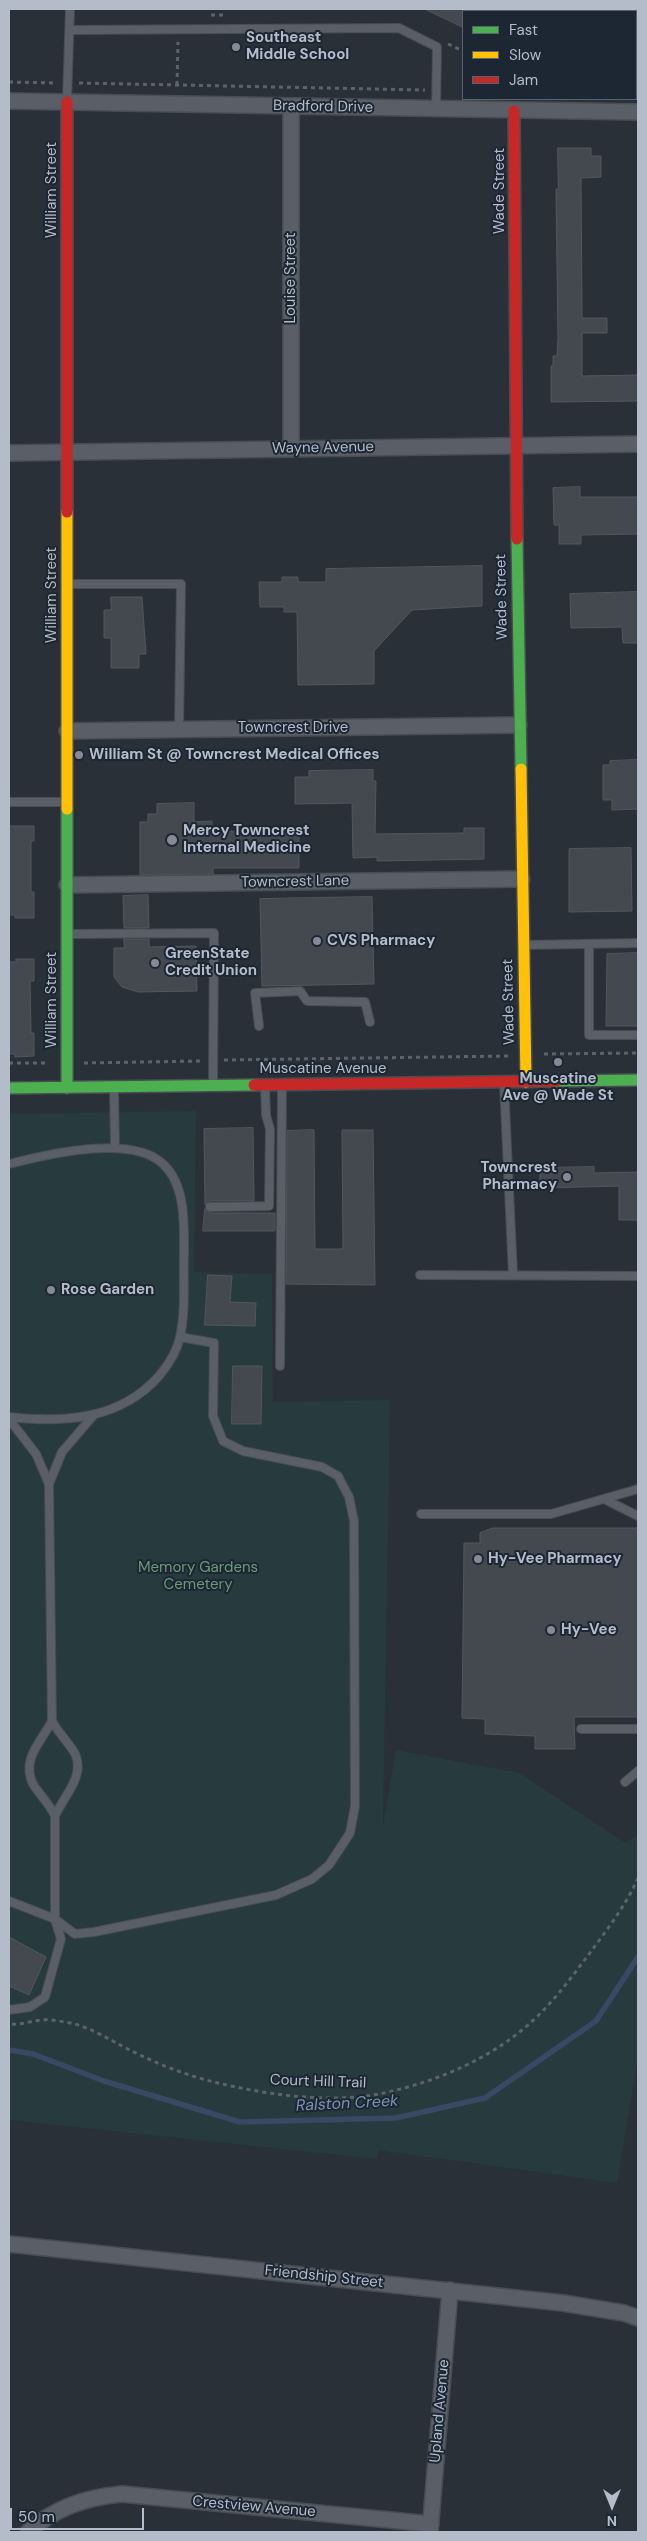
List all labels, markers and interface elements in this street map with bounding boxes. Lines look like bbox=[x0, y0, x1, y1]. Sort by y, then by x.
legend bbox=[462, 10, 637, 100]
text: Fast bbox=[509, 20, 538, 40]
place label: Southeast Middle School bbox=[246, 29, 349, 64]
marker: Southeast Middle School bbox=[230, 41, 242, 53]
text: Slow bbox=[509, 45, 541, 65]
text: Jam bbox=[509, 70, 538, 90]
street label: Bradford Drive bbox=[273, 97, 373, 117]
street label: William Street bbox=[43, 142, 61, 238]
street label: Wade Street bbox=[491, 148, 509, 234]
street label: Louise Street bbox=[282, 232, 300, 324]
street label: Wayne Avenue bbox=[272, 438, 374, 458]
street label: William Street bbox=[43, 547, 61, 643]
street label: Wade Street bbox=[492, 554, 512, 640]
street label: Towncrest Drive bbox=[238, 719, 348, 737]
place label: William St @ Towncrest Medical Offices bbox=[89, 746, 379, 764]
marker: William St @ Towncrest Medical Offices bbox=[73, 749, 85, 761]
place label: Mercy Towncrest Internal Medicine bbox=[183, 822, 311, 857]
marker: Mercy Towncrest Internal Medicine bbox=[165, 833, 179, 847]
street label: Towncrest Lane bbox=[241, 872, 349, 892]
place label: CVS Pharmacy bbox=[327, 932, 435, 950]
marker: CVS Pharmacy bbox=[311, 935, 323, 947]
place label: GreenState Credit Union bbox=[165, 945, 257, 980]
street label: William Street bbox=[43, 952, 61, 1048]
marker: GreenState Credit Union bbox=[149, 957, 161, 969]
street label: Wade Street bbox=[499, 959, 519, 1045]
marker: Muscatine Ave @ Wade St bbox=[552, 1056, 564, 1068]
street label: Muscatine Avenue bbox=[260, 1060, 386, 1078]
place label: Muscatine Ave @ Wade St bbox=[503, 1070, 613, 1105]
place label: Towncrest Pharmacy bbox=[481, 1159, 557, 1194]
marker: Towncrest Pharmacy bbox=[561, 1171, 573, 1183]
place label: Rose Garden bbox=[61, 1281, 154, 1299]
marker: Rose Garden bbox=[45, 1284, 57, 1296]
place label: Hy-Vee Pharmacy bbox=[488, 1550, 622, 1568]
marker: Hy-Vee Pharmacy bbox=[472, 1553, 484, 1565]
park label: Memory Gardens Cemetery bbox=[138, 1559, 258, 1594]
place label: Hy-Vee bbox=[561, 1621, 617, 1639]
marker: Hy-Vee bbox=[545, 1624, 557, 1636]
street label: Court Hill Trail bbox=[270, 2071, 366, 2093]
water label: Ralston Creek bbox=[295, 2092, 399, 2116]
street label: Friendship Street bbox=[264, 2262, 384, 2292]
street label: Upland Avenue bbox=[427, 2359, 453, 2463]
north arrow bbox=[587, 2481, 637, 2531]
street label: Crestview Avenue bbox=[192, 2493, 316, 2521]
scale bar bbox=[12, 2498, 146, 2530]
text: 50 m bbox=[18, 2507, 55, 2527]
text: N bbox=[607, 2512, 617, 2530]

